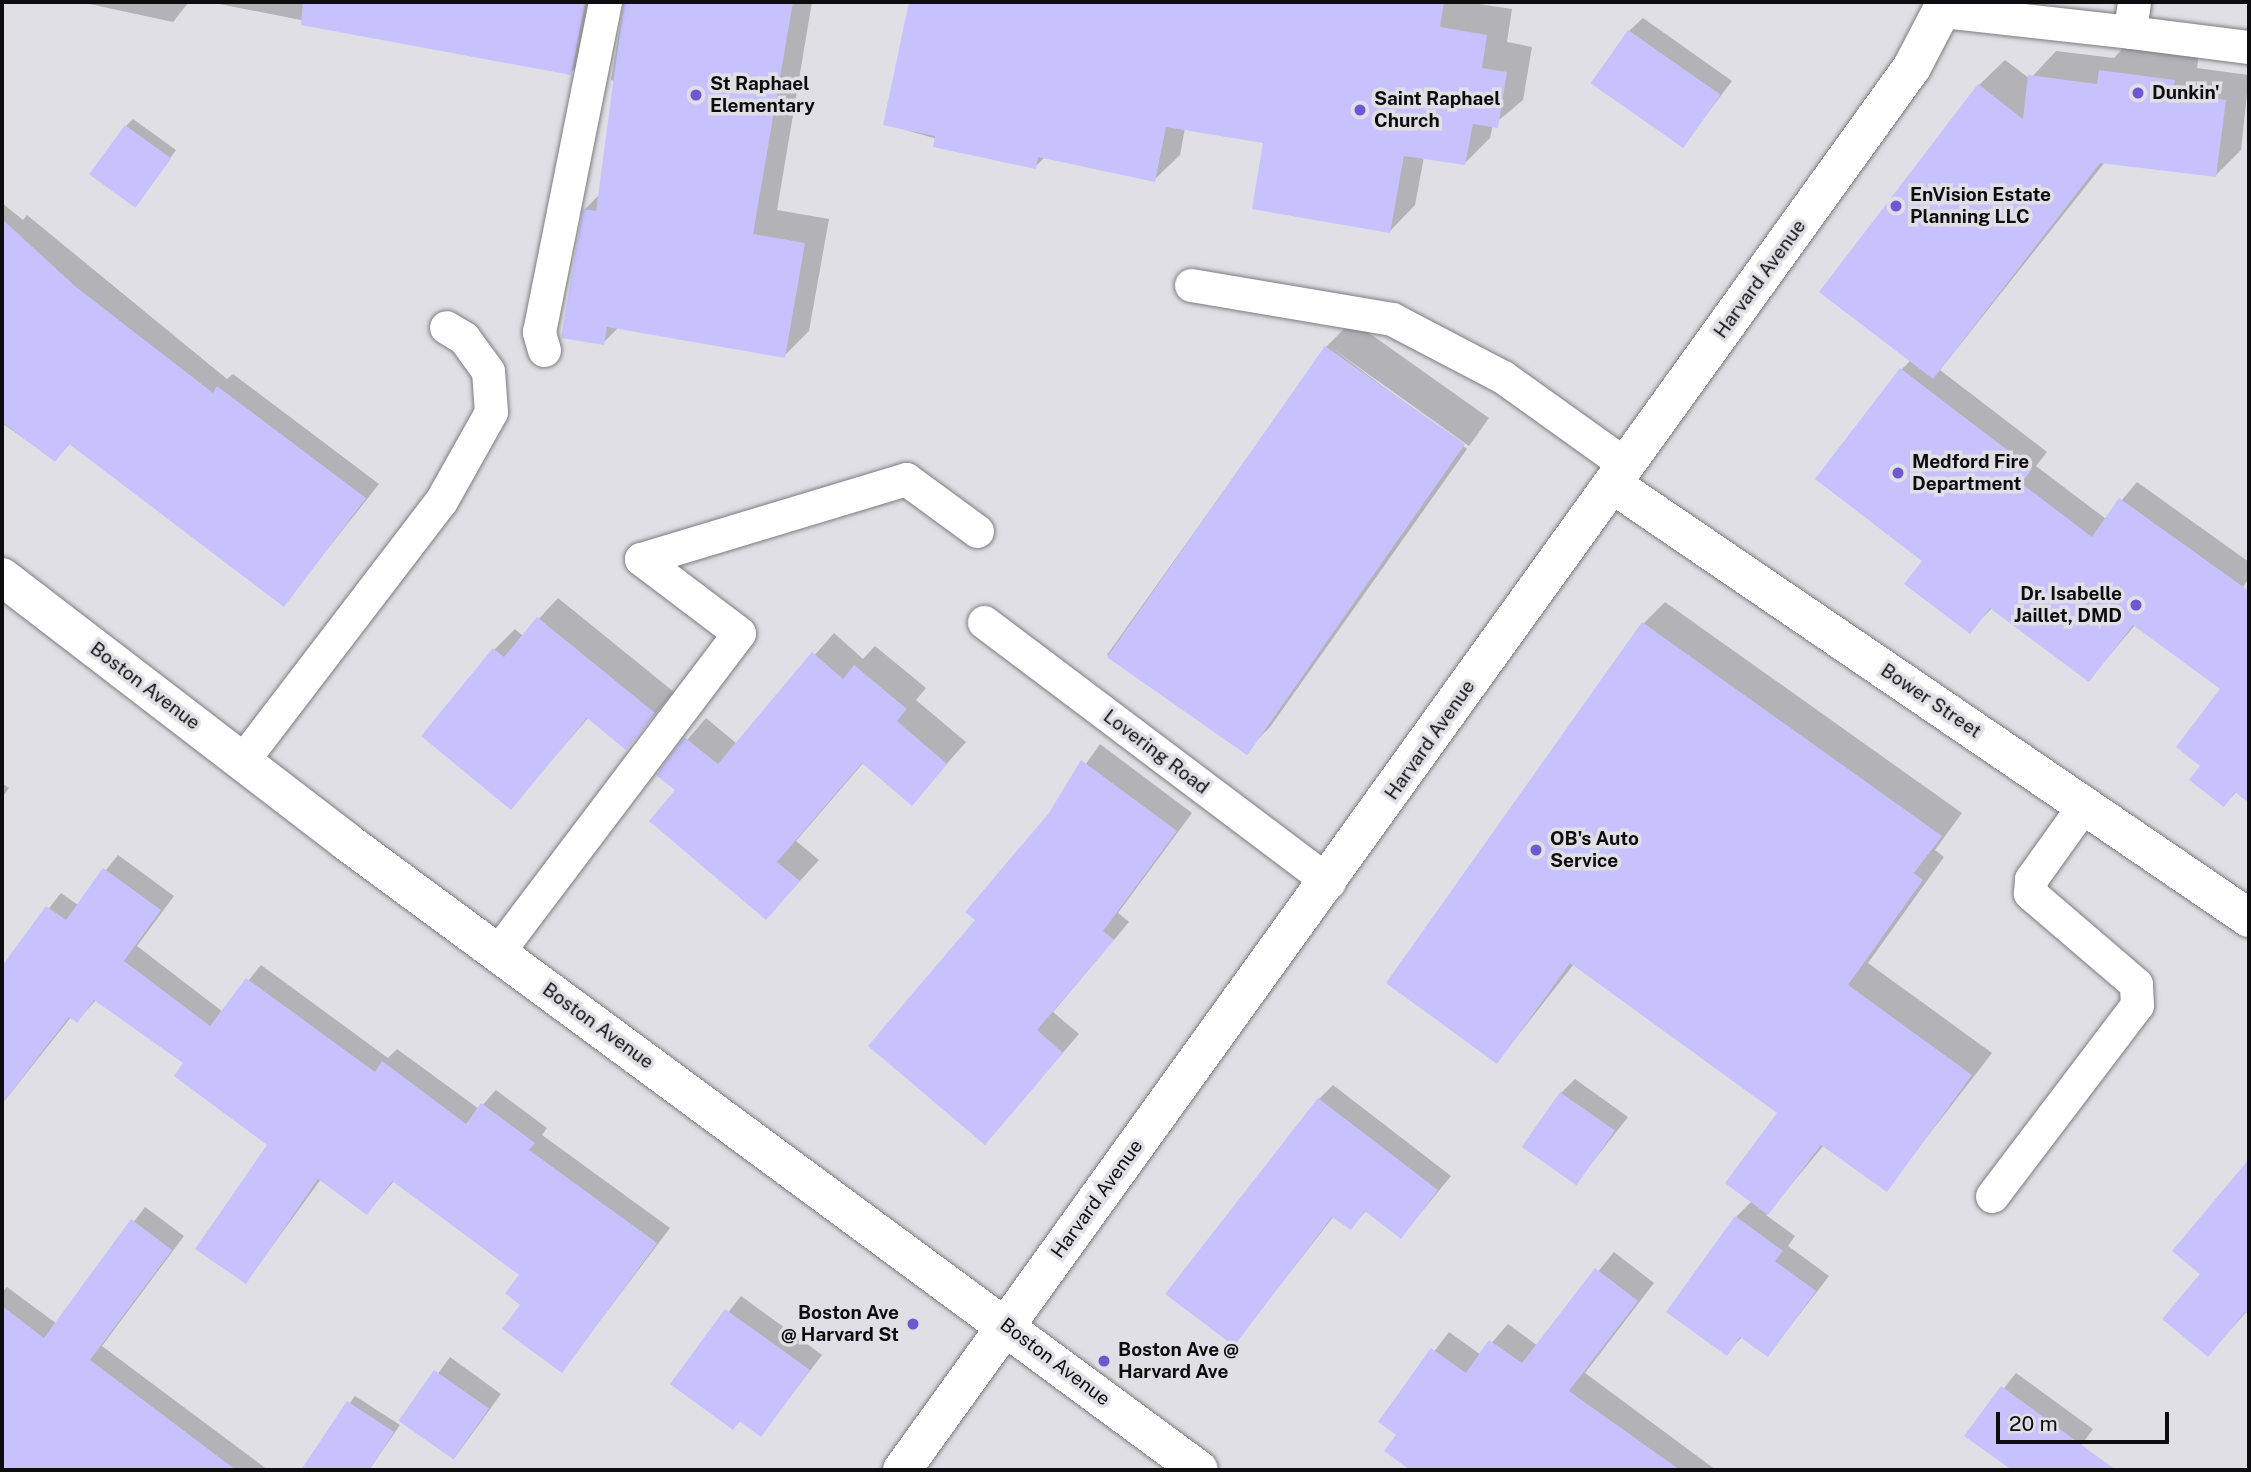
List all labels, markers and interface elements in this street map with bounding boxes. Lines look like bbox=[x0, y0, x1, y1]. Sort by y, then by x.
place label: St Raphael Elementary bbox=[710, 73, 815, 117]
place label: Dunkin' bbox=[2152, 82, 2220, 104]
marker: Dunkin' bbox=[2130, 85, 2146, 101]
marker: St Raphael Elementary bbox=[688, 87, 704, 103]
place label: Saint Raphael Church bbox=[1374, 88, 1501, 132]
marker: Saint Raphael Church bbox=[1352, 102, 1368, 118]
place label: EnVision Estate Planning LLC bbox=[1910, 184, 2051, 228]
marker: EnVision Estate Planning LLC bbox=[1888, 198, 1904, 214]
street label: Harvard Avenue bbox=[1709, 215, 1811, 343]
place label: Medford Fire Department bbox=[1912, 451, 2029, 495]
marker: Medford Fire Department bbox=[1890, 465, 1906, 481]
place label: Dr. Isabelle Jaillet, DMD bbox=[2014, 583, 2122, 627]
marker: Dr. Isabelle Jaillet, DMD bbox=[2128, 597, 2144, 613]
street label: Boston Avenue bbox=[86, 637, 204, 735]
street label: Bower Street bbox=[1876, 659, 1986, 743]
street label: Harvard Avenue bbox=[1380, 676, 1480, 804]
street label: Lovering Road bbox=[1099, 705, 1213, 799]
place label: OB's Auto Service bbox=[1550, 828, 1639, 872]
marker: OB's Auto Service bbox=[1528, 842, 1544, 858]
street label: Boston Avenue bbox=[538, 978, 658, 1074]
street label: Harvard Avenue bbox=[1046, 1135, 1148, 1263]
place label: Boston Ave @ Harvard St bbox=[781, 1302, 899, 1346]
street label: Boston Avenue bbox=[996, 1313, 1114, 1411]
marker: Boston Ave @ Harvard St bbox=[905, 1316, 921, 1332]
place label: Boston Ave @ Harvard Ave bbox=[1118, 1339, 1239, 1383]
marker: Boston Ave @ Harvard Ave bbox=[1096, 1353, 1112, 1369]
scale bar bbox=[1999, 1398, 2172, 1442]
text: 20 m bbox=[2009, 1411, 2058, 1436]

